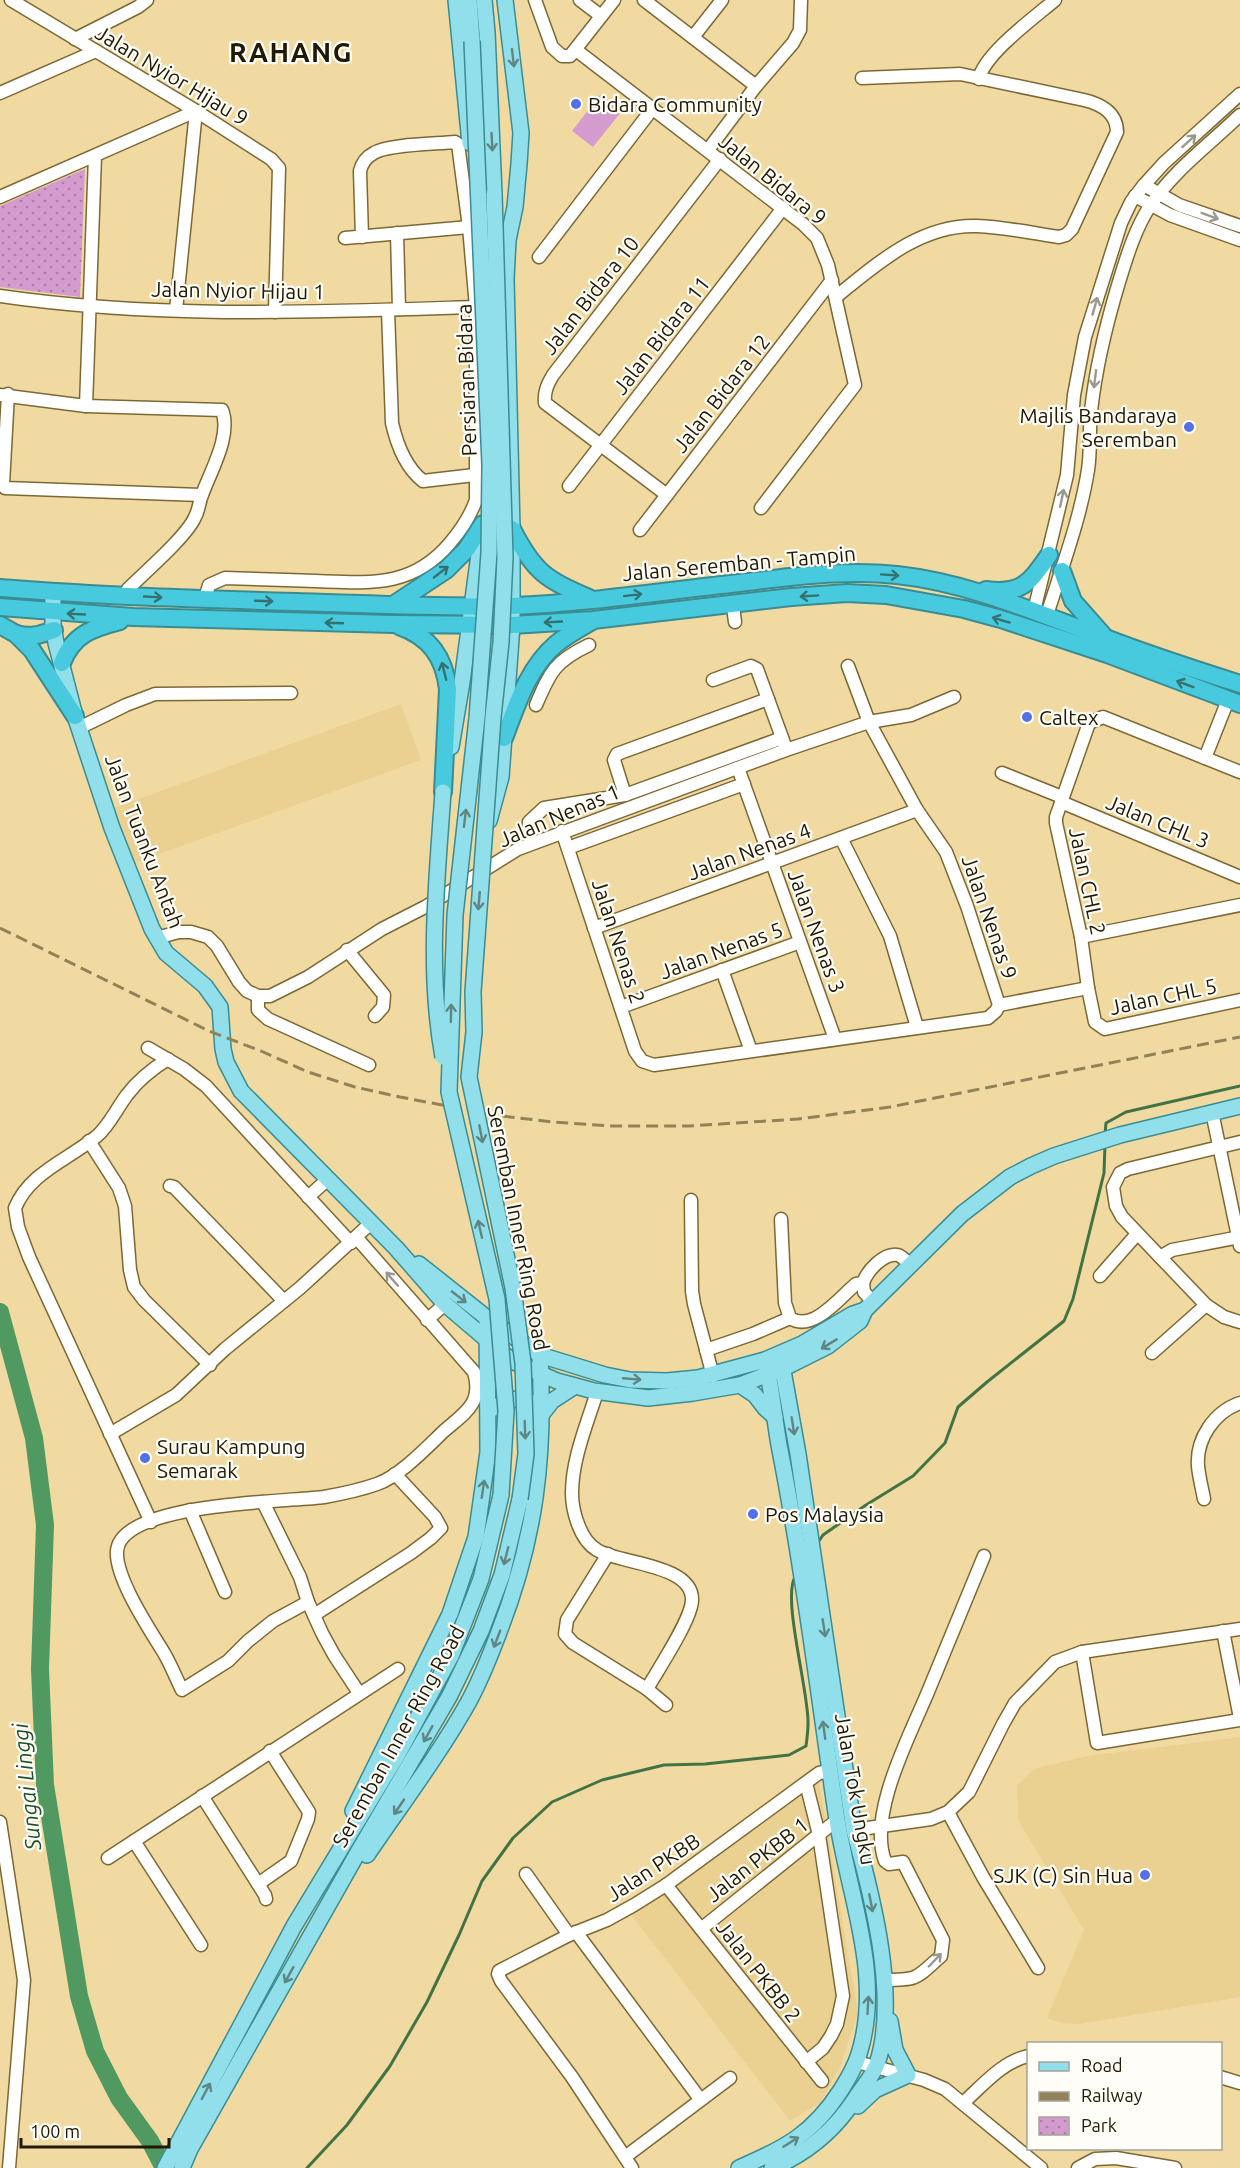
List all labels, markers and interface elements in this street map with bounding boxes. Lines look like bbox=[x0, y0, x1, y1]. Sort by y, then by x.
street label: Jalan Nyior Hijau 9 bbox=[91, 20, 253, 130]
district label: RAHANG bbox=[229, 37, 353, 67]
one-way arrow bbox=[507, 48, 518, 67]
place label: Bidara Community bbox=[588, 92, 762, 116]
marker: Bidara Community bbox=[569, 97, 583, 111]
street label: Jalan Bidara 9 bbox=[714, 128, 832, 230]
one-way arrow bbox=[486, 132, 497, 152]
one-way arrow bbox=[1181, 134, 1196, 148]
one-way arrow bbox=[1200, 211, 1219, 222]
street label: Jalan Bidara 10 bbox=[537, 231, 643, 359]
street label: Jalan Bidara 11 bbox=[608, 271, 714, 399]
street label: Jalan Nyior Hijau 1 bbox=[151, 276, 325, 304]
one-way arrow bbox=[1090, 297, 1101, 316]
street label: Persiaran Bidara bbox=[451, 303, 481, 457]
street label: Jalan Bidara 12 bbox=[668, 329, 774, 457]
one-way arrow bbox=[1089, 369, 1100, 389]
place label: Majlis Bandaraya Seremban bbox=[1020, 403, 1177, 451]
marker: Majlis Bandaraya Seremban bbox=[1182, 420, 1196, 434]
one-way arrow bbox=[1057, 489, 1068, 508]
street label: Jalan Seremban - Tampin bbox=[621, 541, 857, 585]
one-way arrow bbox=[433, 566, 449, 579]
one-way arrow bbox=[879, 569, 899, 580]
one-way arrow bbox=[622, 589, 642, 600]
one-way arrow bbox=[143, 591, 163, 602]
one-way arrow bbox=[800, 591, 820, 602]
one-way arrow bbox=[253, 595, 273, 607]
one-way arrow bbox=[67, 608, 87, 619]
one-way arrow bbox=[992, 613, 1011, 624]
one-way arrow bbox=[325, 617, 345, 628]
one-way arrow bbox=[543, 617, 563, 628]
one-way arrow bbox=[438, 662, 450, 681]
one-way arrow bbox=[1176, 678, 1195, 689]
place label: Caltex bbox=[1039, 705, 1099, 729]
marker: Caltex bbox=[1020, 710, 1034, 724]
street label: Jalan Tuanku Antah bbox=[101, 751, 189, 931]
street label: Jalan Nenas 1 bbox=[495, 779, 623, 851]
street label: Jalan CHL 3 bbox=[1103, 789, 1213, 853]
one-way arrow bbox=[460, 809, 471, 829]
street label: Jalan Nenas 4 bbox=[684, 818, 814, 884]
street label: Jalan CHL 2 bbox=[1065, 825, 1111, 937]
street label: Jalan Nenas 9 bbox=[958, 852, 1022, 982]
street label: Jalan Nenas 3 bbox=[784, 866, 850, 996]
street label: Jalan Nenas 2 bbox=[588, 876, 650, 1006]
one-way arrow bbox=[473, 891, 484, 911]
street label: Jalan Nenas 5 bbox=[656, 917, 786, 983]
street label: Jalan CHL 5 bbox=[1107, 973, 1219, 1019]
one-way arrow bbox=[445, 1003, 456, 1023]
street label: Seremban Inner Ring Road bbox=[483, 1103, 555, 1353]
one-way arrow bbox=[475, 1125, 487, 1144]
one-way arrow bbox=[474, 1220, 486, 1239]
one-way arrow bbox=[385, 1271, 398, 1287]
one-way arrow bbox=[451, 1291, 467, 1304]
one-way arrow bbox=[821, 1339, 838, 1351]
one-way arrow bbox=[622, 1374, 642, 1385]
one-way arrow bbox=[788, 1416, 799, 1435]
one-way arrow bbox=[519, 1420, 531, 1440]
place label: Surau Kampung Semarak bbox=[157, 1434, 306, 1482]
marker: Surau Kampung Semarak bbox=[138, 1451, 152, 1465]
one-way arrow bbox=[477, 1479, 488, 1499]
place label: Pos Malaysia bbox=[765, 1502, 884, 1526]
marker: Pos Malaysia bbox=[746, 1507, 760, 1521]
one-way arrow bbox=[500, 1546, 512, 1565]
one-way arrow bbox=[819, 1618, 830, 1637]
street label: Seremban Inner Ring Road bbox=[327, 1621, 469, 1851]
one-way arrow bbox=[490, 1629, 501, 1647]
street label: Jalan Tok Ungku bbox=[831, 1711, 881, 1867]
water label: Sungai Linggi bbox=[7, 1721, 45, 1853]
one-way arrow bbox=[819, 1721, 830, 1741]
one-way arrow bbox=[422, 1725, 434, 1742]
one-way arrow bbox=[393, 1798, 405, 1815]
street label: Jalan PKBB 1 bbox=[701, 1812, 813, 1906]
street label: Jalan PKBB bbox=[602, 1828, 704, 1906]
place label: SJK (C) Sin Hua bbox=[993, 1863, 1133, 1887]
marker: SJK (C) Sin Hua bbox=[1138, 1868, 1152, 1882]
one-way arrow bbox=[866, 1893, 877, 1912]
street label: Jalan PKBB 2 bbox=[712, 1915, 806, 2027]
one-way arrow bbox=[928, 1953, 942, 1968]
one-way arrow bbox=[282, 1966, 294, 1983]
one-way arrow bbox=[863, 1996, 874, 2016]
legend bbox=[1027, 2042, 1222, 2150]
text: Road bbox=[1081, 2055, 1123, 2075]
one-way arrow bbox=[201, 2083, 212, 2101]
text: Railway bbox=[1081, 2085, 1143, 2105]
scale bar bbox=[21, 2111, 170, 2149]
text: Park bbox=[1081, 2115, 1117, 2135]
text: 100 m bbox=[30, 2121, 80, 2141]
one-way arrow bbox=[782, 2136, 799, 2148]

